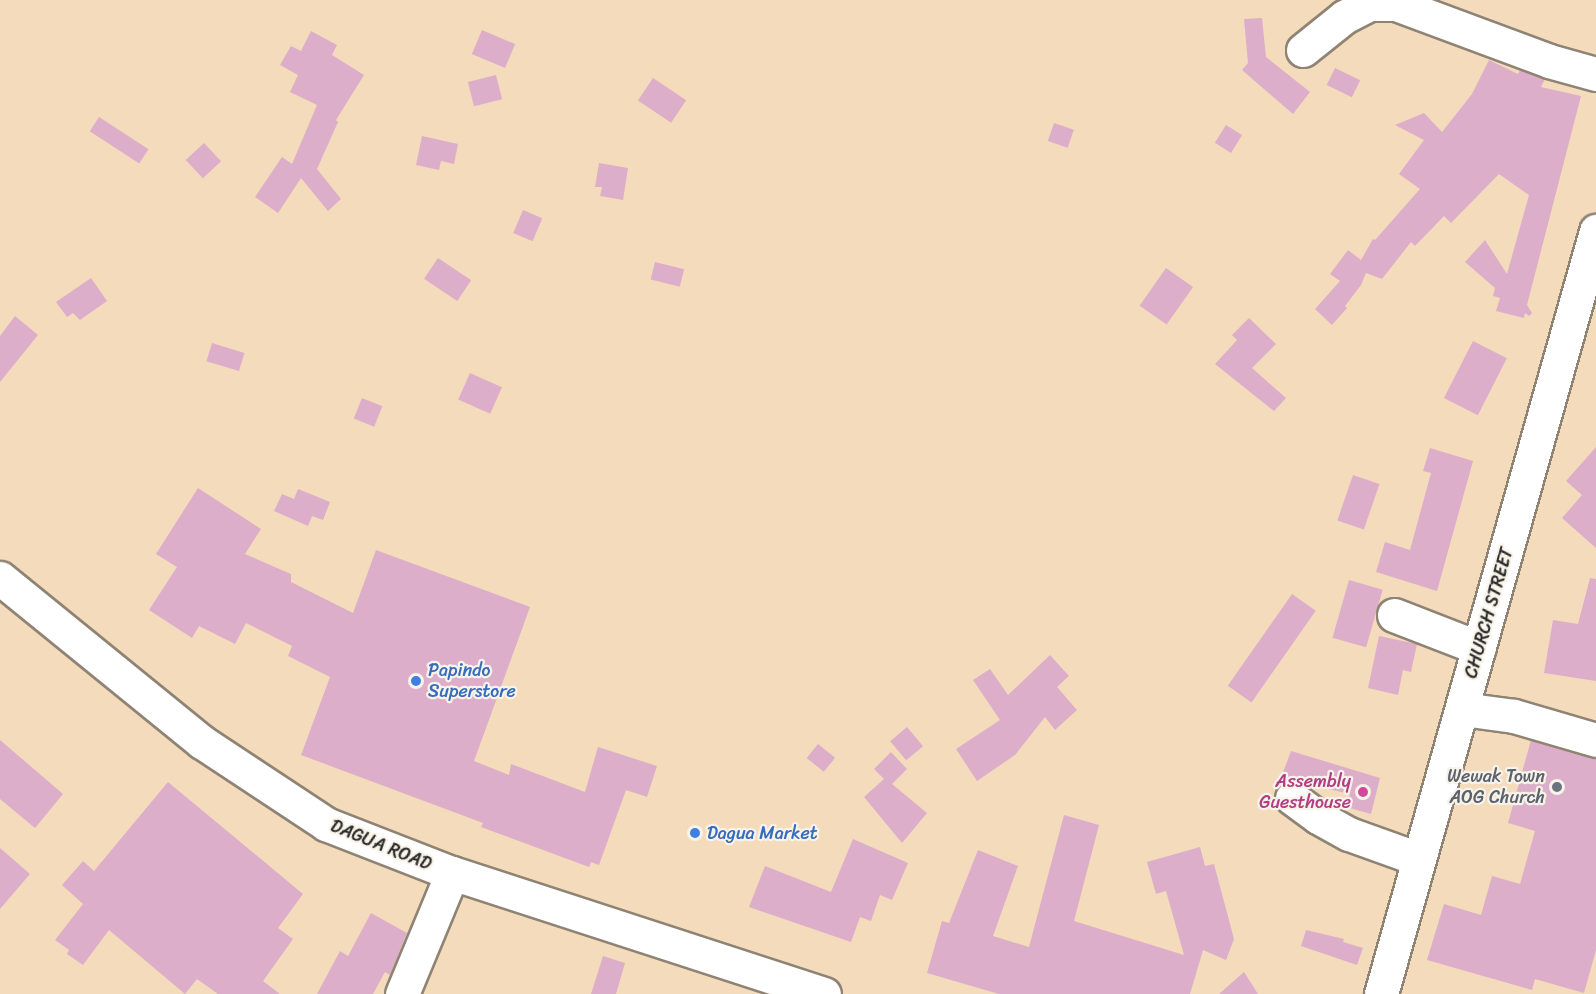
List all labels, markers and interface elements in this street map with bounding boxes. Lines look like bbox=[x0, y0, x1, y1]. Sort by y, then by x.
street label: CHURCH STREET bbox=[1460, 544, 1518, 682]
place label: Papindo Superstore bbox=[428, 660, 516, 702]
marker: Papindo Superstore bbox=[409, 674, 423, 688]
place label: Wewak Town AOG Church bbox=[1446, 766, 1545, 808]
place label: Assembly Guesthouse bbox=[1259, 771, 1351, 814]
marker: Wewak Town AOG Church bbox=[1550, 780, 1564, 794]
marker: Assembly Guesthouse bbox=[1356, 785, 1370, 799]
street label: DAGUA ROAD bbox=[327, 815, 435, 875]
place label: Dagua Market bbox=[707, 822, 816, 844]
marker: Dagua Market bbox=[688, 826, 702, 840]

